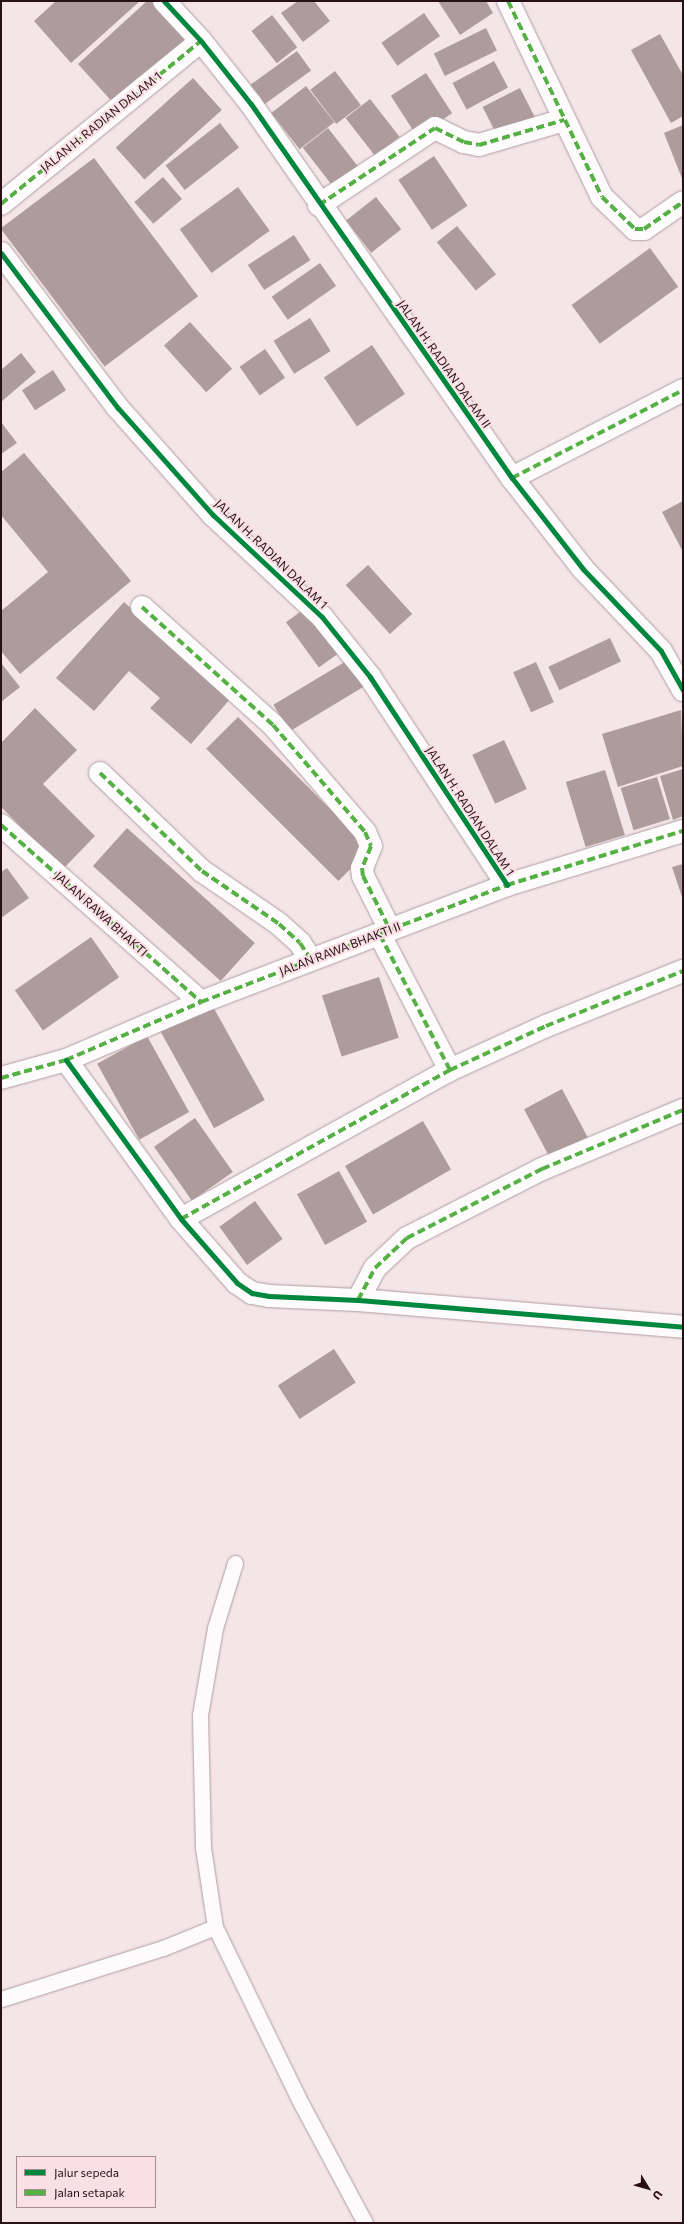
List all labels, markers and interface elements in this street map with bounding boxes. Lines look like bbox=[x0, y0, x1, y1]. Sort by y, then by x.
street label: JALAN H. RADIAN DALAM 1 bbox=[38, 69, 164, 175]
street label: JALAN H. RADIAN DALAM II bbox=[394, 297, 494, 431]
street label: JALAN H. RADIAN DALAM 1 bbox=[212, 496, 330, 612]
street label: JALAN H. RADIAN DALAM 1 bbox=[423, 744, 517, 878]
street label: JALAN RAWA BHAKTI bbox=[52, 869, 150, 959]
street label: JALAN RAWA BHAKTI II bbox=[277, 919, 403, 979]
legend bbox=[16, 2156, 156, 2208]
text: Jalur sepeda bbox=[54, 2165, 119, 2179]
north arrow bbox=[628, 2168, 668, 2208]
text: Jalan setapak bbox=[54, 2185, 125, 2199]
text: U bbox=[650, 2188, 666, 2203]

